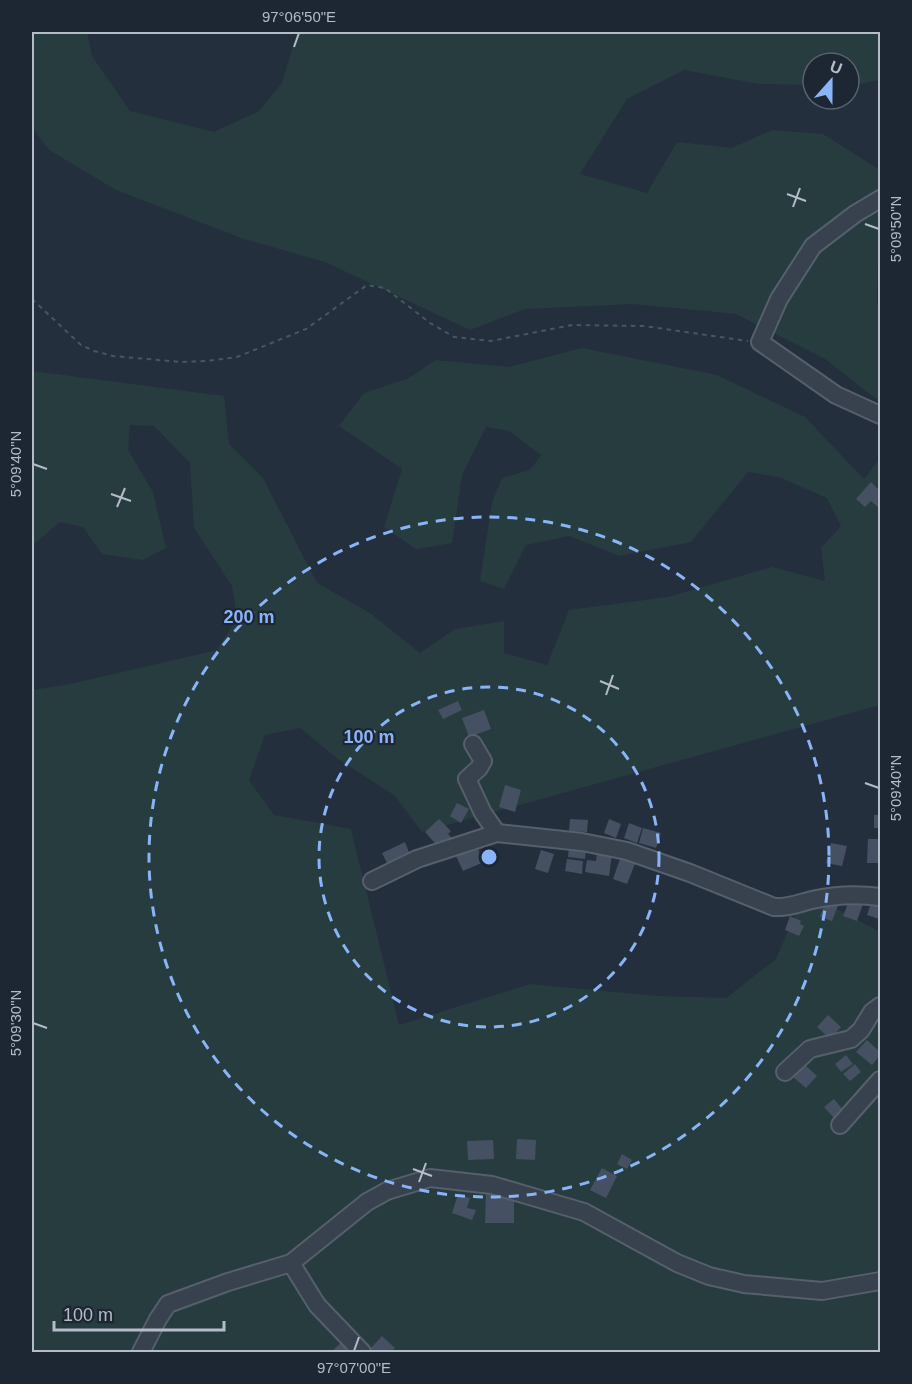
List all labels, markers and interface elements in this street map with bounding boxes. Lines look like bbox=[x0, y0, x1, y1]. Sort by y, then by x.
text: 97°06'50"E bbox=[262, 8, 336, 25]
north arrow bbox=[801, 51, 861, 111]
text: U bbox=[828, 57, 845, 77]
text: 5°09'50"N bbox=[887, 196, 904, 262]
text: 5°09'40"N bbox=[7, 431, 24, 497]
text: 200 m bbox=[223, 607, 275, 627]
text: 100 m bbox=[343, 727, 395, 747]
text: 5°09'40"N bbox=[887, 755, 904, 821]
centre of rings bbox=[479, 847, 499, 867]
text: 5°09'30"N bbox=[7, 990, 24, 1056]
scale bar bbox=[54, 1294, 224, 1332]
text: 100 m bbox=[63, 1305, 113, 1325]
text: 97°07'00"E bbox=[317, 1359, 391, 1376]

